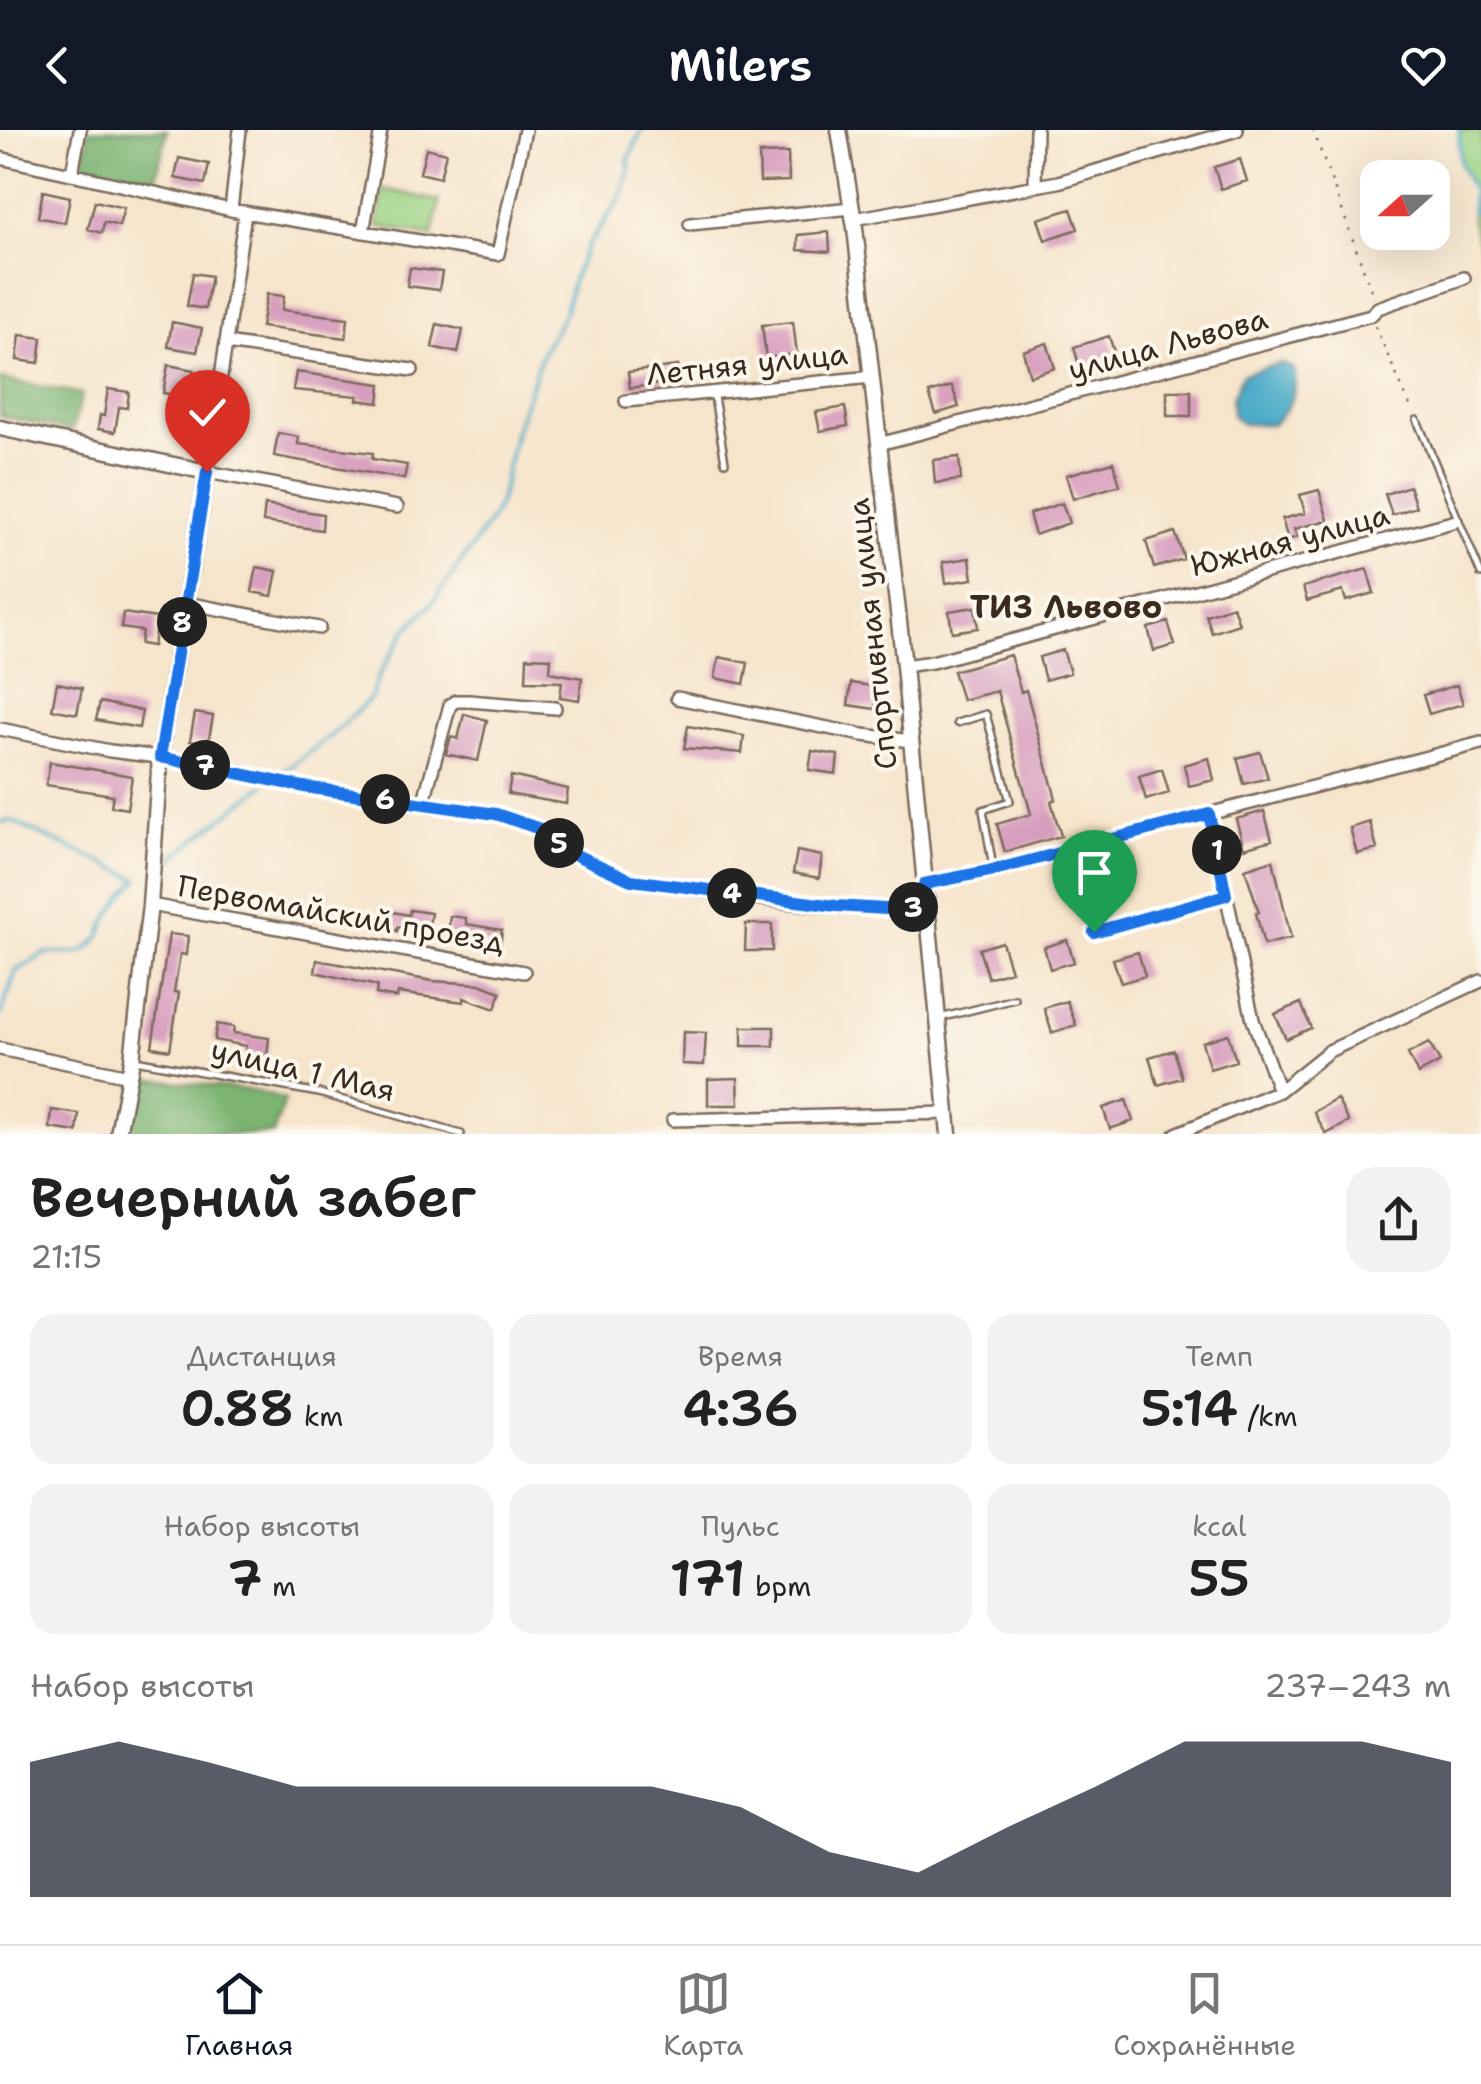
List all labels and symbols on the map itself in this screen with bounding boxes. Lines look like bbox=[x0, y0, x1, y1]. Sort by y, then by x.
north arrow bbox=[1360, 160, 1450, 250]
street label: улица Львова bbox=[1064, 298, 1272, 390]
street label: Летняя улица bbox=[644, 333, 850, 395]
pin bbox=[165, 370, 250, 473]
street label: Южная улица bbox=[1186, 494, 1394, 586]
street label: Спортивная улица bbox=[837, 496, 907, 772]
district label: ТИЗ Львово bbox=[970, 585, 1162, 628]
pin: 8 bbox=[157, 597, 207, 647]
pin: 7 bbox=[180, 740, 230, 790]
pin: 6 bbox=[360, 774, 410, 824]
pin: 5 bbox=[534, 818, 584, 868]
pin: 1 bbox=[1192, 825, 1242, 875]
pin bbox=[1052, 830, 1137, 933]
street label: Первомайский проезд bbox=[174, 865, 508, 963]
pin: 4 bbox=[707, 868, 757, 918]
pin: 3 bbox=[888, 882, 938, 932]
street label: улица 1 Мая bbox=[207, 1029, 399, 1111]

